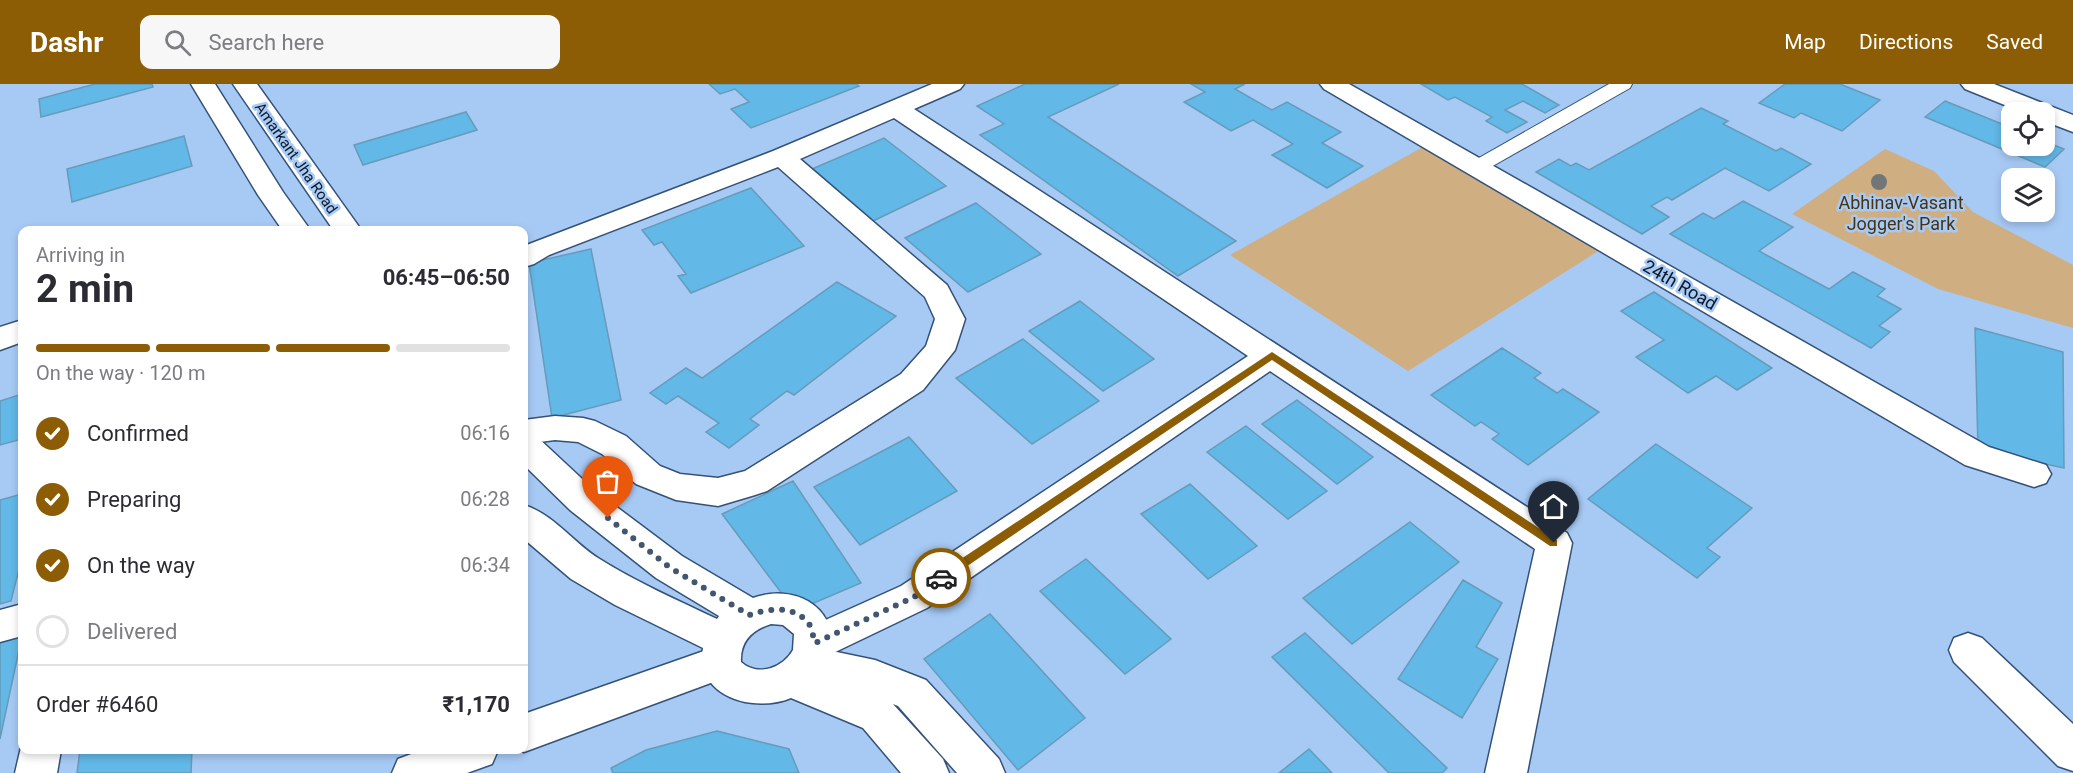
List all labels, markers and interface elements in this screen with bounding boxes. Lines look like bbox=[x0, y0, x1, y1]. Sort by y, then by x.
search box bbox=[140, 15, 560, 69]
text: Dashr bbox=[30, 26, 104, 59]
icon: search bbox=[161, 26, 194, 59]
text: Search here bbox=[209, 30, 324, 55]
text: Map bbox=[1784, 30, 1826, 54]
text: Directions bbox=[1859, 30, 1953, 54]
text: Saved bbox=[1986, 30, 2043, 54]
street label: Amarkant Jha Road bbox=[251, 99, 341, 217]
map controls bbox=[2001, 102, 2055, 222]
button: locate bbox=[2001, 102, 2055, 156]
button: layers bbox=[2001, 168, 2055, 222]
park label: Abhinav-Vasant Jogger's Park bbox=[1838, 192, 1964, 234]
text: Arriving in bbox=[36, 243, 125, 267]
street label: 24th Road bbox=[1640, 255, 1721, 314]
text: 06:45–06:50 bbox=[383, 265, 510, 290]
text: 2 min bbox=[36, 266, 134, 312]
text: On the way · 120 m bbox=[36, 361, 205, 385]
icon: check bbox=[36, 417, 69, 450]
text: Confirmed bbox=[87, 421, 189, 446]
text: 06:16 bbox=[460, 421, 510, 445]
pin bbox=[582, 456, 633, 518]
icon: bag bbox=[591, 465, 624, 498]
pin bbox=[1528, 481, 1579, 543]
icon: check bbox=[36, 483, 69, 516]
text: Preparing bbox=[87, 487, 181, 512]
text: 06:28 bbox=[460, 487, 510, 511]
icon: home bbox=[1537, 490, 1570, 523]
courier bbox=[911, 548, 971, 608]
icon: check bbox=[36, 549, 69, 582]
text: On the way bbox=[87, 553, 195, 578]
text: 06:34 bbox=[460, 553, 510, 577]
icon: car bbox=[925, 562, 958, 595]
text: Delivered bbox=[87, 619, 177, 644]
text: Order #6460 bbox=[36, 692, 158, 717]
text: ₹1,170 bbox=[443, 692, 510, 717]

